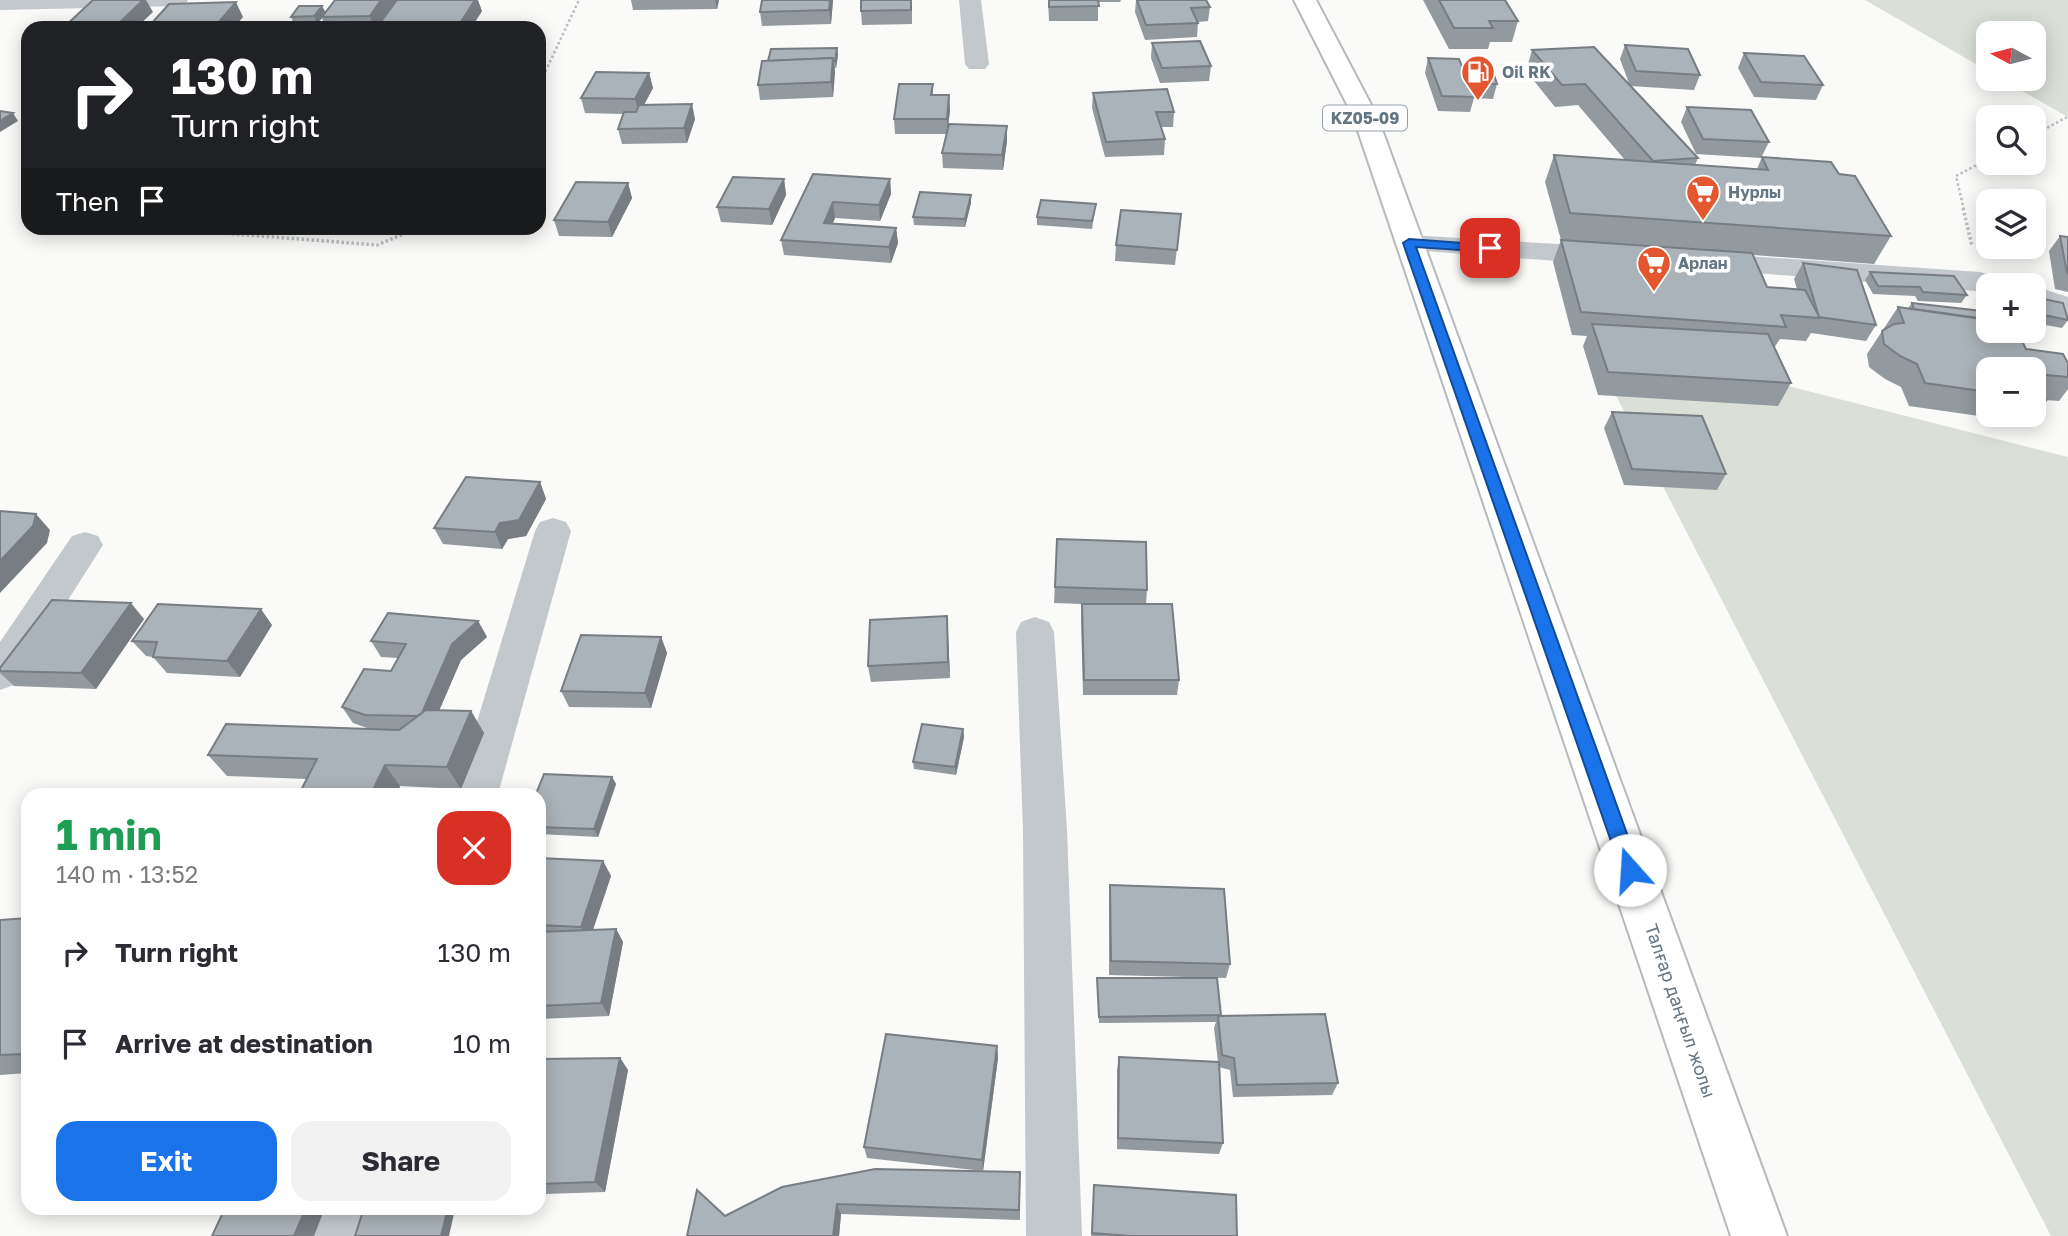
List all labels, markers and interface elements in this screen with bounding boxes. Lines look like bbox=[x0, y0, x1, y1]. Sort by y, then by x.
north arrow bbox=[1976, 21, 2046, 91]
map controls bbox=[1976, 21, 2046, 427]
text: 130 m bbox=[171, 46, 313, 105]
icon: right bbox=[56, 49, 147, 140]
fuel station icon: Oil RK bbox=[1459, 53, 1497, 102]
place label: Oil RK bbox=[1502, 62, 1551, 82]
button: search bbox=[1976, 105, 2046, 175]
text: Turn right bbox=[171, 106, 320, 144]
road number: KZ05-09 bbox=[1323, 106, 1407, 130]
supermarket icon: Нурлы bbox=[1684, 173, 1722, 222]
icon: arrive bbox=[133, 182, 171, 220]
place label: Нурлы bbox=[1728, 182, 1781, 202]
text: Then bbox=[56, 186, 119, 217]
button: layers bbox=[1976, 189, 2046, 259]
pin bbox=[1460, 218, 1520, 278]
icon: arrive bbox=[1471, 229, 1509, 267]
supermarket icon: Арлан bbox=[1635, 244, 1673, 293]
place label: Арлан bbox=[1678, 253, 1728, 273]
button: + bbox=[1976, 273, 2046, 343]
button: − bbox=[1976, 357, 2046, 427]
text: 1 min bbox=[56, 809, 162, 859]
button: close bbox=[437, 811, 511, 885]
position arrow bbox=[1593, 833, 1667, 907]
text: 140 m · 13:52 bbox=[56, 860, 198, 888]
street label: Талғар даңғыл жолы bbox=[1641, 921, 1721, 1101]
icon: right bbox=[56, 934, 94, 972]
text: Turn right bbox=[115, 937, 238, 968]
text: 130 m bbox=[438, 937, 511, 968]
icon: arrive bbox=[56, 1025, 94, 1063]
text: Arrive at destination bbox=[115, 1028, 373, 1059]
text: 10 m bbox=[453, 1028, 511, 1059]
button: Exit bbox=[56, 1121, 277, 1201]
button: Share bbox=[291, 1121, 511, 1201]

